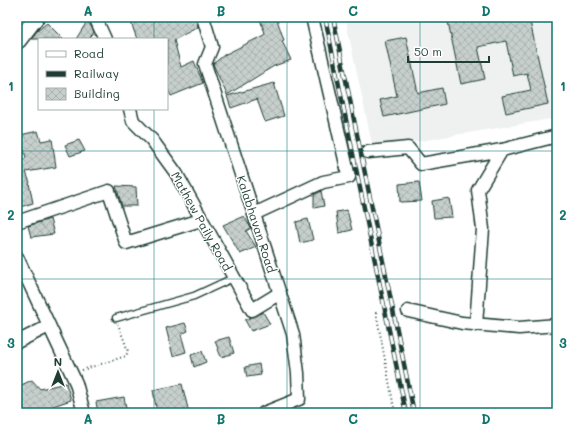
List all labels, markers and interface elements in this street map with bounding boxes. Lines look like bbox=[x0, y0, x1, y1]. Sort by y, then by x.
text: A bbox=[83, 2, 93, 19]
text: B bbox=[217, 2, 226, 19]
text: C bbox=[348, 2, 358, 19]
text: D bbox=[481, 2, 491, 19]
legend bbox=[38, 38, 168, 110]
scale bar bbox=[408, 38, 489, 64]
text: 50 m bbox=[414, 43, 442, 59]
text: Road bbox=[74, 45, 104, 61]
text: Railway bbox=[74, 65, 119, 81]
text: 1 bbox=[8, 77, 14, 94]
text: 1 bbox=[560, 77, 566, 94]
text: Building bbox=[74, 85, 120, 101]
street label: Mathew Paily Road bbox=[168, 169, 236, 274]
street label: Kalabhavan Road bbox=[234, 173, 280, 275]
text: 2 bbox=[7, 206, 15, 223]
text: 2 bbox=[559, 206, 567, 223]
text: 3 bbox=[7, 334, 15, 351]
text: 3 bbox=[559, 334, 567, 351]
north arrow bbox=[38, 352, 78, 392]
text: N bbox=[54, 354, 62, 369]
text: A bbox=[83, 410, 93, 427]
text: B bbox=[217, 410, 226, 427]
text: C bbox=[348, 410, 358, 427]
text: D bbox=[481, 410, 491, 427]

